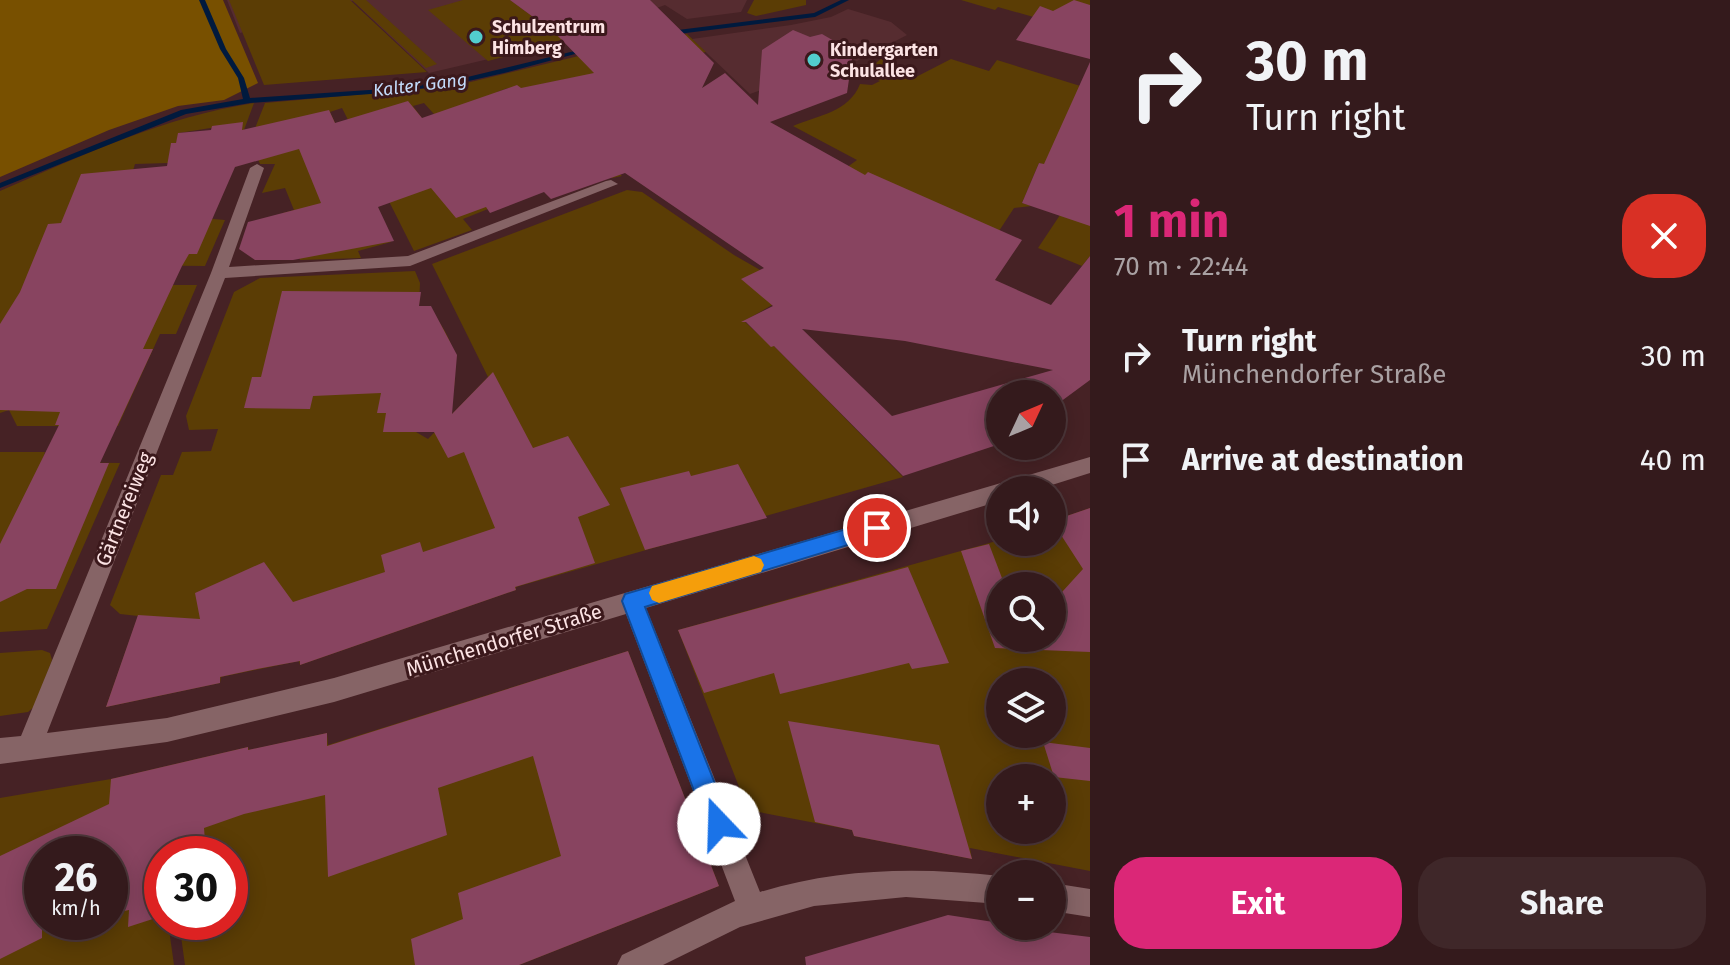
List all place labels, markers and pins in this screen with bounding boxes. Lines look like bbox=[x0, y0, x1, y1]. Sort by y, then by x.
place label: Schulzentrum Himberg bbox=[492, 16, 605, 59]
marker: Schulzentrum Himberg bbox=[467, 28, 485, 46]
place label: Kindergarten Schulallee bbox=[830, 39, 938, 82]
marker: Kindergarten Schulallee bbox=[805, 51, 823, 69]
pin bbox=[843, 494, 911, 562]

